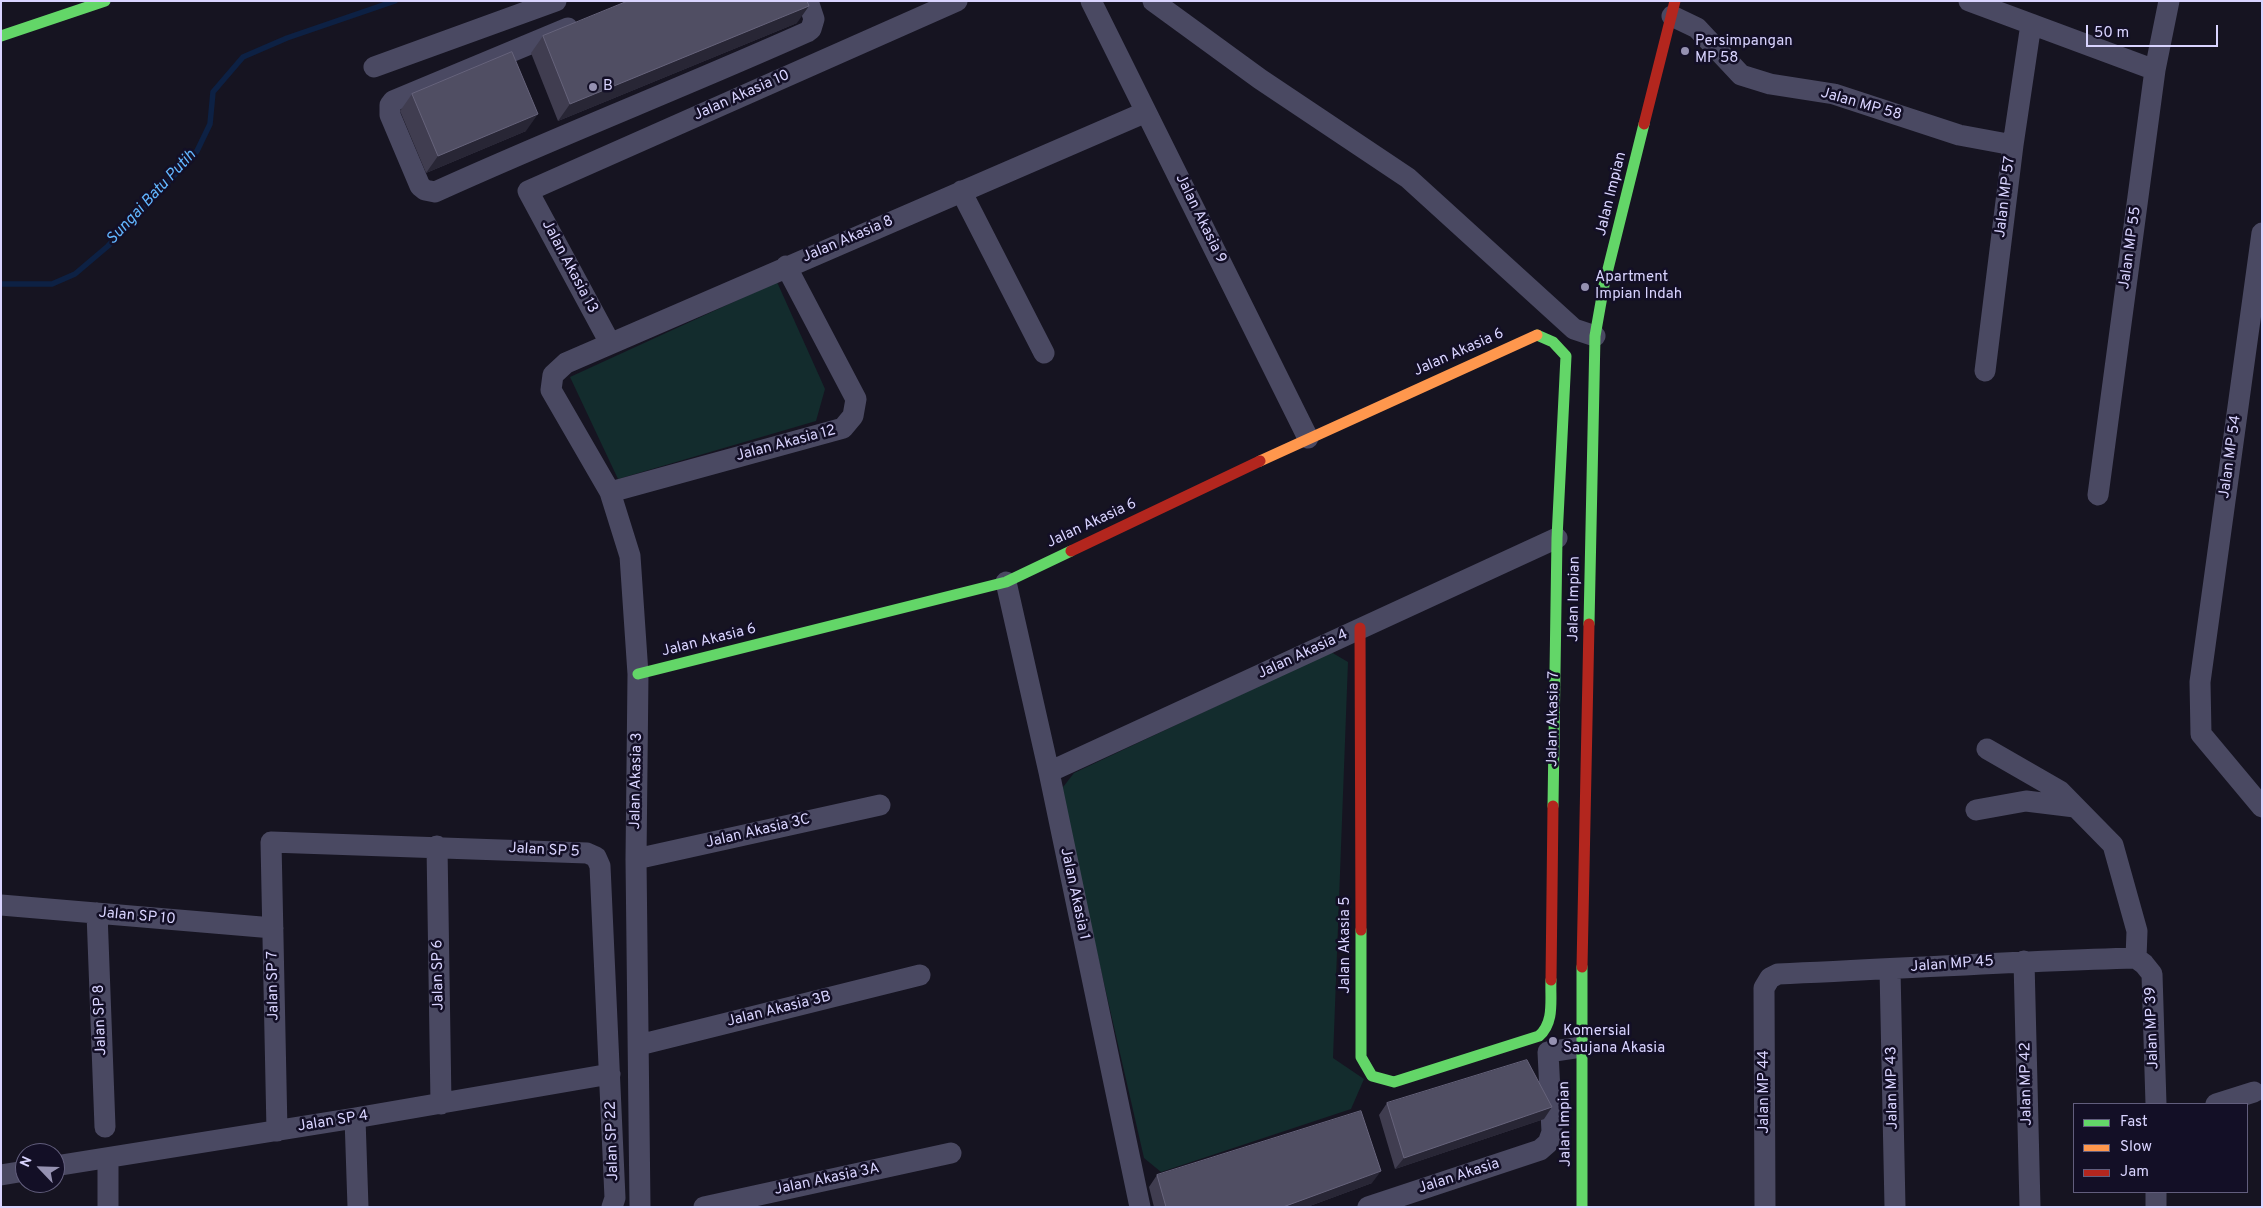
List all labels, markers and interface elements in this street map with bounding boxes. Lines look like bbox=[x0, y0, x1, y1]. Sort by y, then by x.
scale bar bbox=[2088, 15, 2220, 47]
text: 50 m bbox=[2094, 24, 2129, 43]
place label: Persimpangan MP 58 bbox=[1695, 33, 1793, 68]
marker: Persimpangan MP 58 bbox=[1679, 45, 1691, 57]
street label: Jalan Akasia 10 bbox=[691, 67, 793, 125]
place label: B bbox=[603, 78, 613, 96]
marker: B bbox=[587, 81, 599, 93]
street label: Jalan MP 58 bbox=[1818, 85, 1904, 125]
water label: Sungai Batu Putih bbox=[103, 147, 201, 249]
street label: Jalan Impian bbox=[1593, 150, 1631, 238]
street label: Jalan MP 57 bbox=[1992, 155, 2020, 239]
street label: Jalan Akasia 9 bbox=[1171, 171, 1229, 267]
street label: Jalan MP 55 bbox=[2116, 205, 2146, 291]
street label: Jalan Akasia 8 bbox=[800, 213, 896, 267]
street label: Jalan Akasia 13 bbox=[537, 217, 601, 317]
place label: Apartment Impian Indah bbox=[1595, 269, 1682, 304]
marker: Apartment Impian Indah bbox=[1579, 281, 1591, 293]
street label: Jalan Akasia 6 bbox=[1411, 325, 1507, 381]
street label: Jalan MP 54 bbox=[2216, 414, 2246, 500]
street label: Jalan Akasia 12 bbox=[734, 422, 838, 466]
street label: Jalan Akasia 6 bbox=[1044, 495, 1140, 553]
street label: Jalan Impian bbox=[1565, 556, 1585, 642]
street label: Jalan Akasia 6 bbox=[660, 621, 758, 661]
street label: Jalan Akasia 4 bbox=[1255, 626, 1351, 684]
street label: Jalan Akasia 7 bbox=[1544, 671, 1564, 767]
street label: Jalan Akasia 3 bbox=[627, 732, 647, 830]
street label: Jalan Akasia 3C bbox=[704, 811, 812, 853]
street label: Jalan SP 5 bbox=[508, 840, 580, 862]
street label: Jalan Akasia 1 bbox=[1055, 846, 1093, 942]
street label: Jalan Akasia 5 bbox=[1337, 896, 1355, 994]
street label: Jalan SP 10 bbox=[98, 905, 176, 929]
street label: Jalan SP 6 bbox=[429, 939, 449, 1011]
street label: Jalan SP 7 bbox=[264, 951, 284, 1021]
street label: Jalan MP 45 bbox=[1910, 953, 1994, 977]
street label: Jalan SP 8 bbox=[91, 984, 111, 1056]
street label: Jalan MP 39 bbox=[2143, 986, 2163, 1070]
street label: Jalan Akasia 3B bbox=[725, 988, 833, 1032]
place label: Komersial Saujana Akasia bbox=[1563, 1023, 1665, 1058]
marker: Komersial Saujana Akasia bbox=[1547, 1035, 1559, 1047]
street label: Jalan MP 42 bbox=[2017, 1042, 2037, 1126]
street label: Jalan MP 43 bbox=[1883, 1046, 1903, 1130]
street label: Jalan MP 44 bbox=[1756, 1050, 1774, 1134]
street label: Jalan Impian bbox=[1556, 1081, 1576, 1167]
street label: Jalan SP 22 bbox=[603, 1101, 623, 1181]
legend bbox=[2073, 1103, 2248, 1193]
street label: Jalan SP 4 bbox=[296, 1108, 370, 1136]
text: Fast bbox=[2120, 1113, 2148, 1132]
text: Slow bbox=[2120, 1138, 2152, 1157]
north arrow bbox=[15, 1143, 65, 1193]
text: N bbox=[17, 1154, 37, 1170]
street label: Jalan Akasia bbox=[1416, 1155, 1502, 1199]
street label: Jalan Akasia 3A bbox=[773, 1160, 881, 1200]
text: Jam bbox=[2120, 1163, 2149, 1182]

